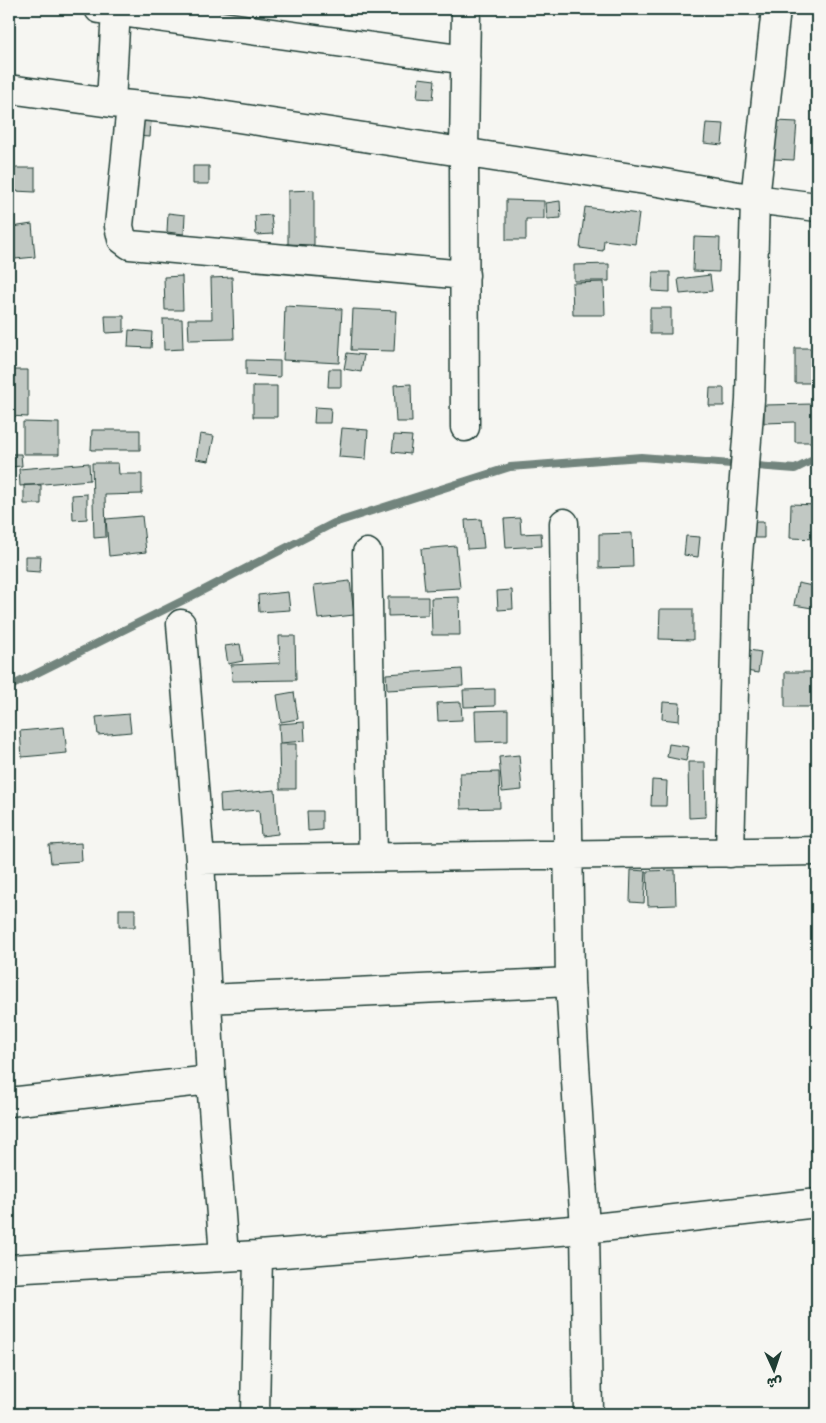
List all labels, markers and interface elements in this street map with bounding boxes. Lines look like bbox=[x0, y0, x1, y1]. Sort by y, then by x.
north arrow bbox=[748, 1346, 798, 1396]
text: ش bbox=[767, 1374, 783, 1391]

